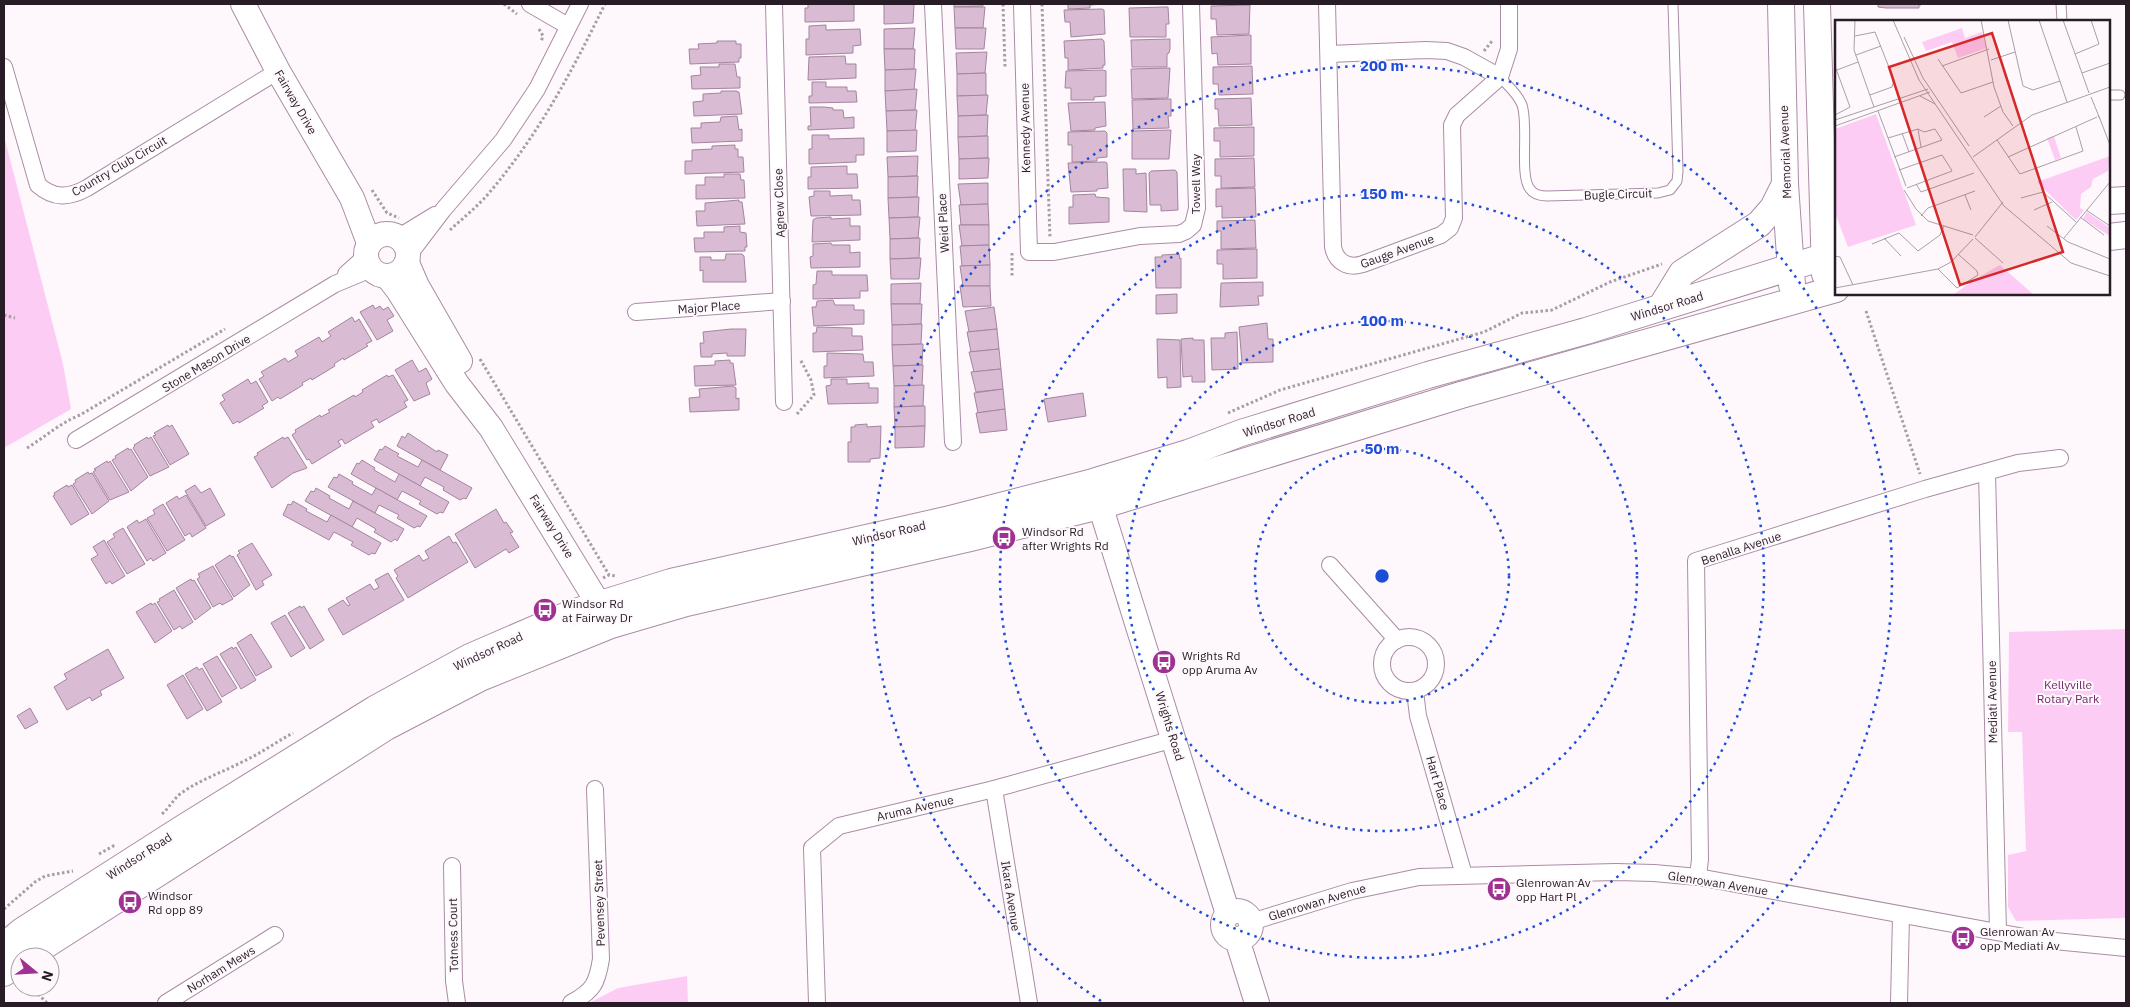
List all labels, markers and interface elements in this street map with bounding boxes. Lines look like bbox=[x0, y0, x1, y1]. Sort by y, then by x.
inset map bbox=[1835, 20, 2110, 295]
text: 200 m bbox=[1360, 56, 1404, 75]
street label: Fairway Drive bbox=[271, 67, 321, 137]
street label: Kennedy Avenue bbox=[1017, 82, 1033, 173]
street label: Memorial Avenue bbox=[1776, 105, 1794, 199]
street label: Country Club Circuit bbox=[69, 133, 169, 199]
street label: Towell Way bbox=[1188, 154, 1203, 214]
street label: Agnew Close bbox=[770, 168, 788, 238]
text: 150 m bbox=[1360, 184, 1404, 203]
street label: Bugle Circuit bbox=[1583, 185, 1653, 203]
street label: Weid Place bbox=[934, 193, 952, 253]
street label: Gauge Avenue bbox=[1358, 231, 1436, 271]
street label: Windsor Road bbox=[1629, 288, 1705, 324]
street label: Major Place bbox=[677, 297, 741, 317]
text: 100 m bbox=[1360, 311, 1404, 330]
street label: Stone Mason Drive bbox=[159, 331, 253, 395]
street label: Windsor Road bbox=[1241, 404, 1317, 440]
text: 50 m bbox=[1365, 439, 1399, 458]
street label: Fairway Drive bbox=[527, 491, 578, 561]
street label: Windsor Road bbox=[851, 517, 927, 549]
place label: Windsor Rd after Wrights Rd bbox=[1022, 524, 1109, 553]
bus stop icon: Windsor Rd after Wrights Rd bbox=[991, 525, 1017, 551]
street label: Benalla Avenue bbox=[1699, 528, 1783, 568]
centre of rings bbox=[1373, 567, 1391, 585]
place label: Windsor Rd at Fairway Dr bbox=[562, 596, 633, 625]
bus stop icon: Windsor Rd at Fairway Dr bbox=[532, 597, 558, 623]
street label: Windsor Road bbox=[451, 628, 525, 674]
place label: Wrights Rd opp Aruma Av bbox=[1182, 648, 1258, 677]
bus stop icon: Wrights Rd opp Aruma Av bbox=[1151, 649, 1177, 675]
street label: Mediati Avenue bbox=[1984, 660, 2000, 744]
park label: Kellyville Rotary Park bbox=[2037, 677, 2100, 706]
street label: Wrights Road bbox=[1152, 690, 1188, 762]
street label: Hart Place bbox=[1423, 754, 1453, 812]
street label: Aruma Avenue bbox=[875, 792, 955, 824]
street label: Windsor Road bbox=[104, 829, 174, 883]
street label: Pevensey Street bbox=[590, 859, 608, 947]
street label: Ikara Avenue bbox=[998, 860, 1024, 933]
street label: Glenrowan Avenue bbox=[1667, 868, 1770, 898]
place label: Glenrowan Av opp Hart Pl bbox=[1516, 875, 1591, 904]
bus stop icon: Glenrowan Av opp Hart Pl bbox=[1486, 876, 1512, 902]
street label: Glenrowan Avenue bbox=[1266, 880, 1368, 924]
place label: Windsor Rd opp 89 bbox=[148, 888, 203, 917]
bus stop icon: Windsor Rd opp 89 bbox=[117, 889, 143, 915]
street label: Totness Court bbox=[445, 898, 461, 972]
place label: Glenrowan Av opp Mediati Av bbox=[1980, 924, 2060, 953]
bus stop icon: Glenrowan Av opp Mediati Av bbox=[1950, 925, 1976, 951]
street label: Norham Mews bbox=[184, 942, 258, 996]
north arrow bbox=[10, 947, 60, 997]
text: N bbox=[37, 968, 57, 984]

